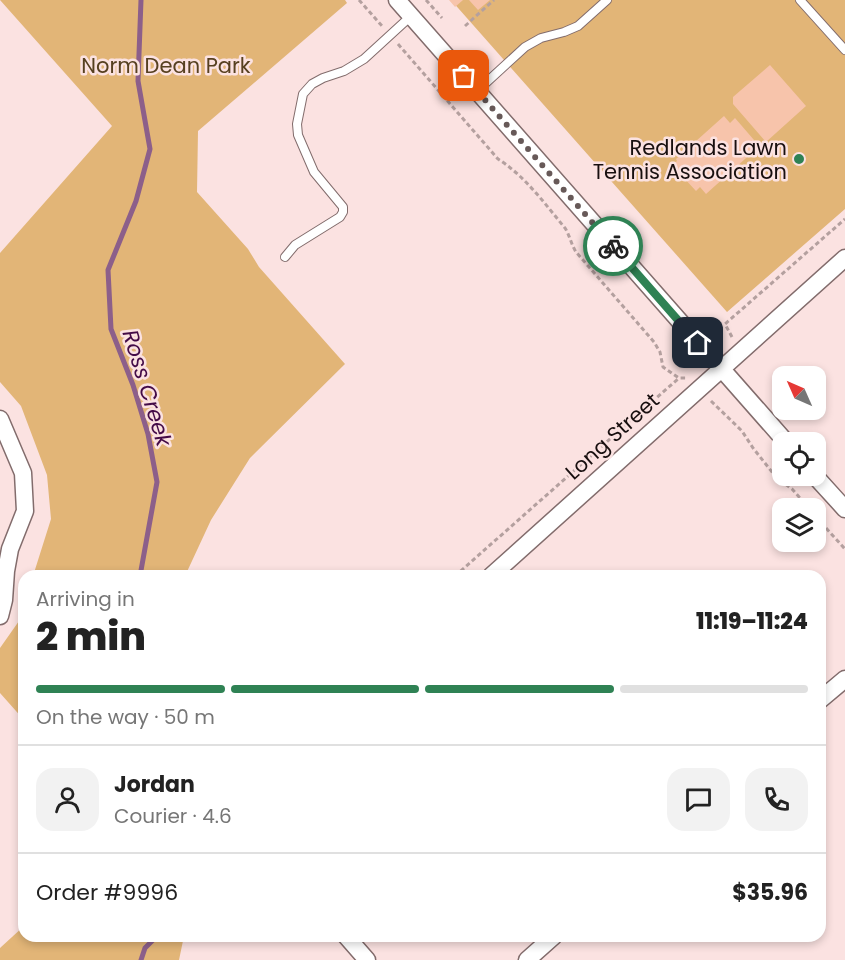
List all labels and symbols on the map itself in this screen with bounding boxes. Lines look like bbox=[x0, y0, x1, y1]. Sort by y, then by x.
pin bbox=[438, 50, 489, 101]
park label: Norm Dean Park bbox=[81, 51, 251, 80]
place label: Redlands Lawn Tennis Association bbox=[593, 133, 787, 186]
marker: Redlands Lawn Tennis Association bbox=[792, 152, 806, 166]
courier bbox=[583, 216, 643, 276]
pin bbox=[672, 317, 723, 368]
water label: Ross Creek bbox=[115, 326, 180, 452]
north arrow bbox=[772, 366, 826, 420]
street label: Long Street bbox=[559, 386, 665, 486]

